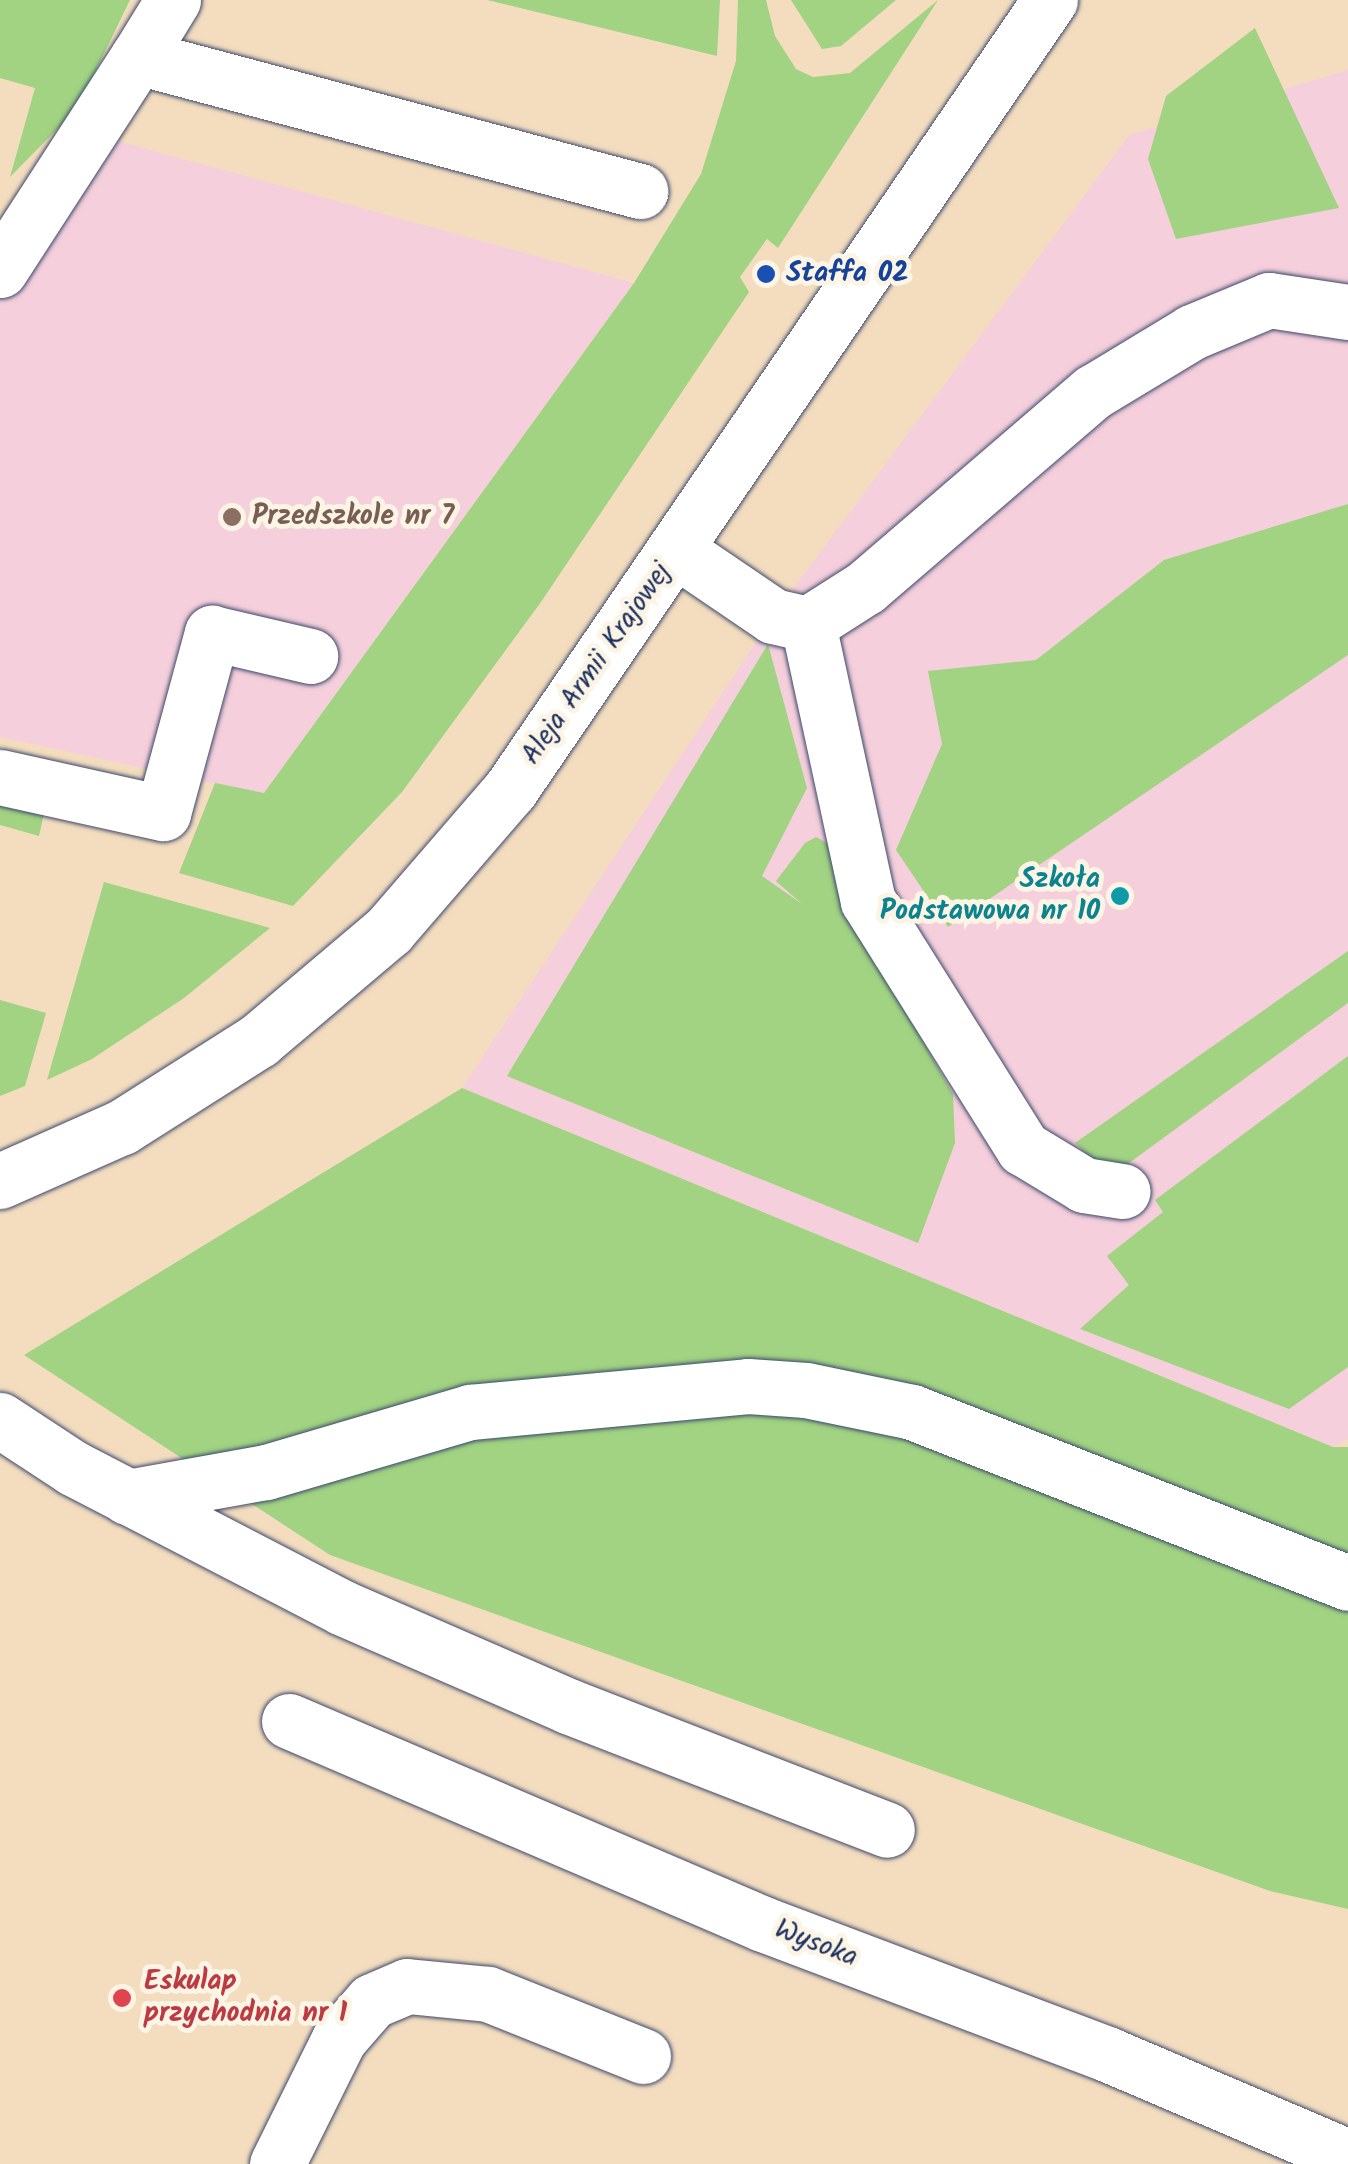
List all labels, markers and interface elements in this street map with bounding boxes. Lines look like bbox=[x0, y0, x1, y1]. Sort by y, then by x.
place label: Staffa 02 bbox=[786, 257, 908, 291]
marker: Staffa 02 bbox=[755, 263, 777, 285]
place label: Przedszkole nr 7 bbox=[252, 500, 454, 534]
marker: Przedszkole nr 7 bbox=[221, 506, 243, 528]
street label: Aleja Armii Krajowej bbox=[515, 557, 679, 771]
place label: Szkoła Podstawowa nr 10 bbox=[880, 863, 1100, 929]
marker: Szkoła Podstawowa nr 10 bbox=[1109, 885, 1131, 907]
street label: Wysoka bbox=[770, 1913, 862, 1975]
place label: Eskulap przychodnia nr 1 bbox=[144, 1965, 347, 2031]
marker: Eskulap przychodnia nr 1 bbox=[109, 1985, 135, 2011]

